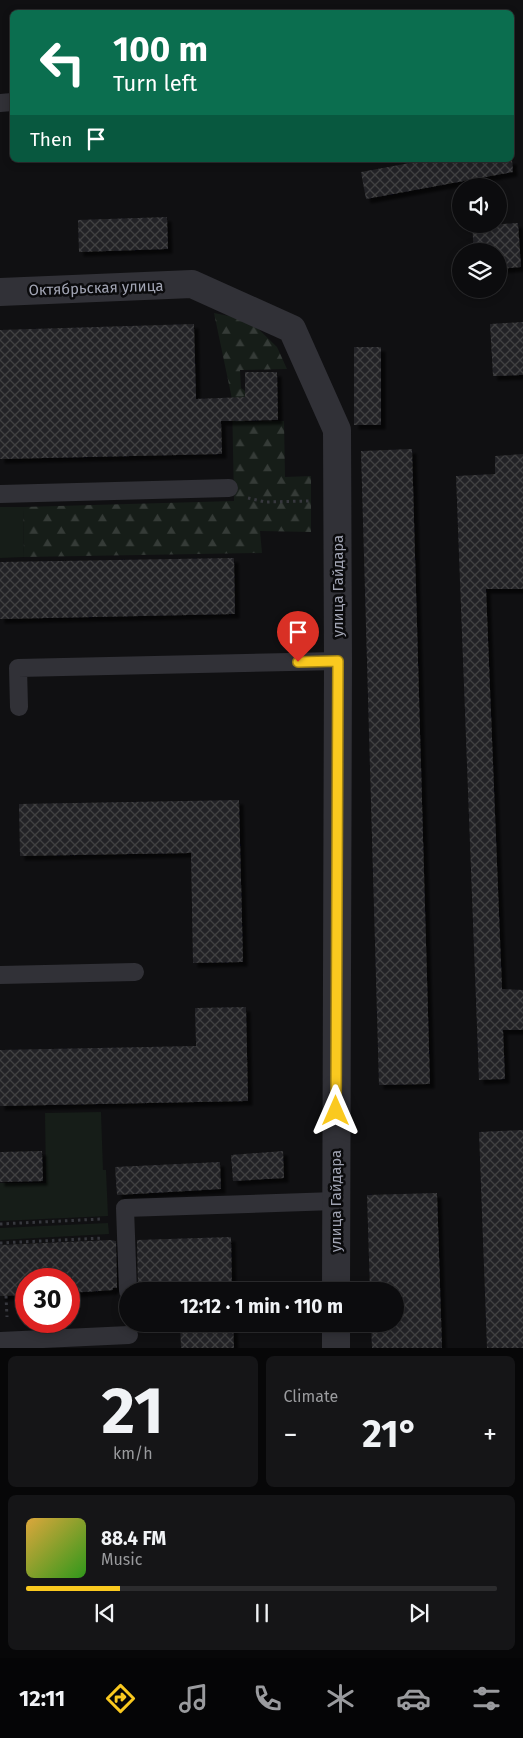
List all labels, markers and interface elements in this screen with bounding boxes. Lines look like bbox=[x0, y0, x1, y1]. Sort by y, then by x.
text: 100 m bbox=[113, 28, 208, 70]
icon: left bbox=[30, 30, 95, 95]
text: Turn left bbox=[113, 70, 197, 97]
icon: arrive bbox=[82, 125, 110, 153]
text: Then bbox=[30, 128, 72, 151]
map controls bbox=[452, 178, 507, 298]
button: sound bbox=[452, 178, 507, 233]
button: layers bbox=[452, 243, 507, 298]
street label: Октябрьская улица bbox=[28, 277, 164, 299]
street label: улица Гайдара bbox=[329, 535, 347, 637]
pin bbox=[277, 611, 319, 662]
icon: arrive bbox=[284, 618, 312, 646]
position arrow bbox=[309, 1084, 361, 1136]
street label: улица Гайдара bbox=[327, 1150, 345, 1252]
speed limit sign: 30 bbox=[15, 1268, 80, 1333]
text: 12:12 · 1 min · 110 m bbox=[180, 1295, 343, 1318]
text: 21 bbox=[102, 1372, 164, 1450]
text: Climate bbox=[284, 1387, 338, 1406]
text: 21° bbox=[362, 1411, 418, 1457]
text: − bbox=[284, 1418, 298, 1451]
text: + bbox=[483, 1418, 497, 1451]
text: km/h bbox=[113, 1444, 153, 1463]
text: 88.4 FM bbox=[101, 1527, 166, 1550]
text: Music bbox=[101, 1550, 142, 1569]
icon: previous bbox=[91, 1599, 119, 1627]
icon: pause bbox=[248, 1599, 276, 1627]
icon: next bbox=[405, 1599, 433, 1627]
icon: directions bbox=[103, 1681, 138, 1716]
icon: music bbox=[176, 1681, 211, 1716]
icon: phone bbox=[250, 1681, 285, 1716]
icon: climate bbox=[323, 1681, 358, 1716]
icon: car bbox=[396, 1681, 431, 1716]
icon: filters bbox=[469, 1681, 504, 1716]
text: 12:11 bbox=[19, 1685, 65, 1712]

